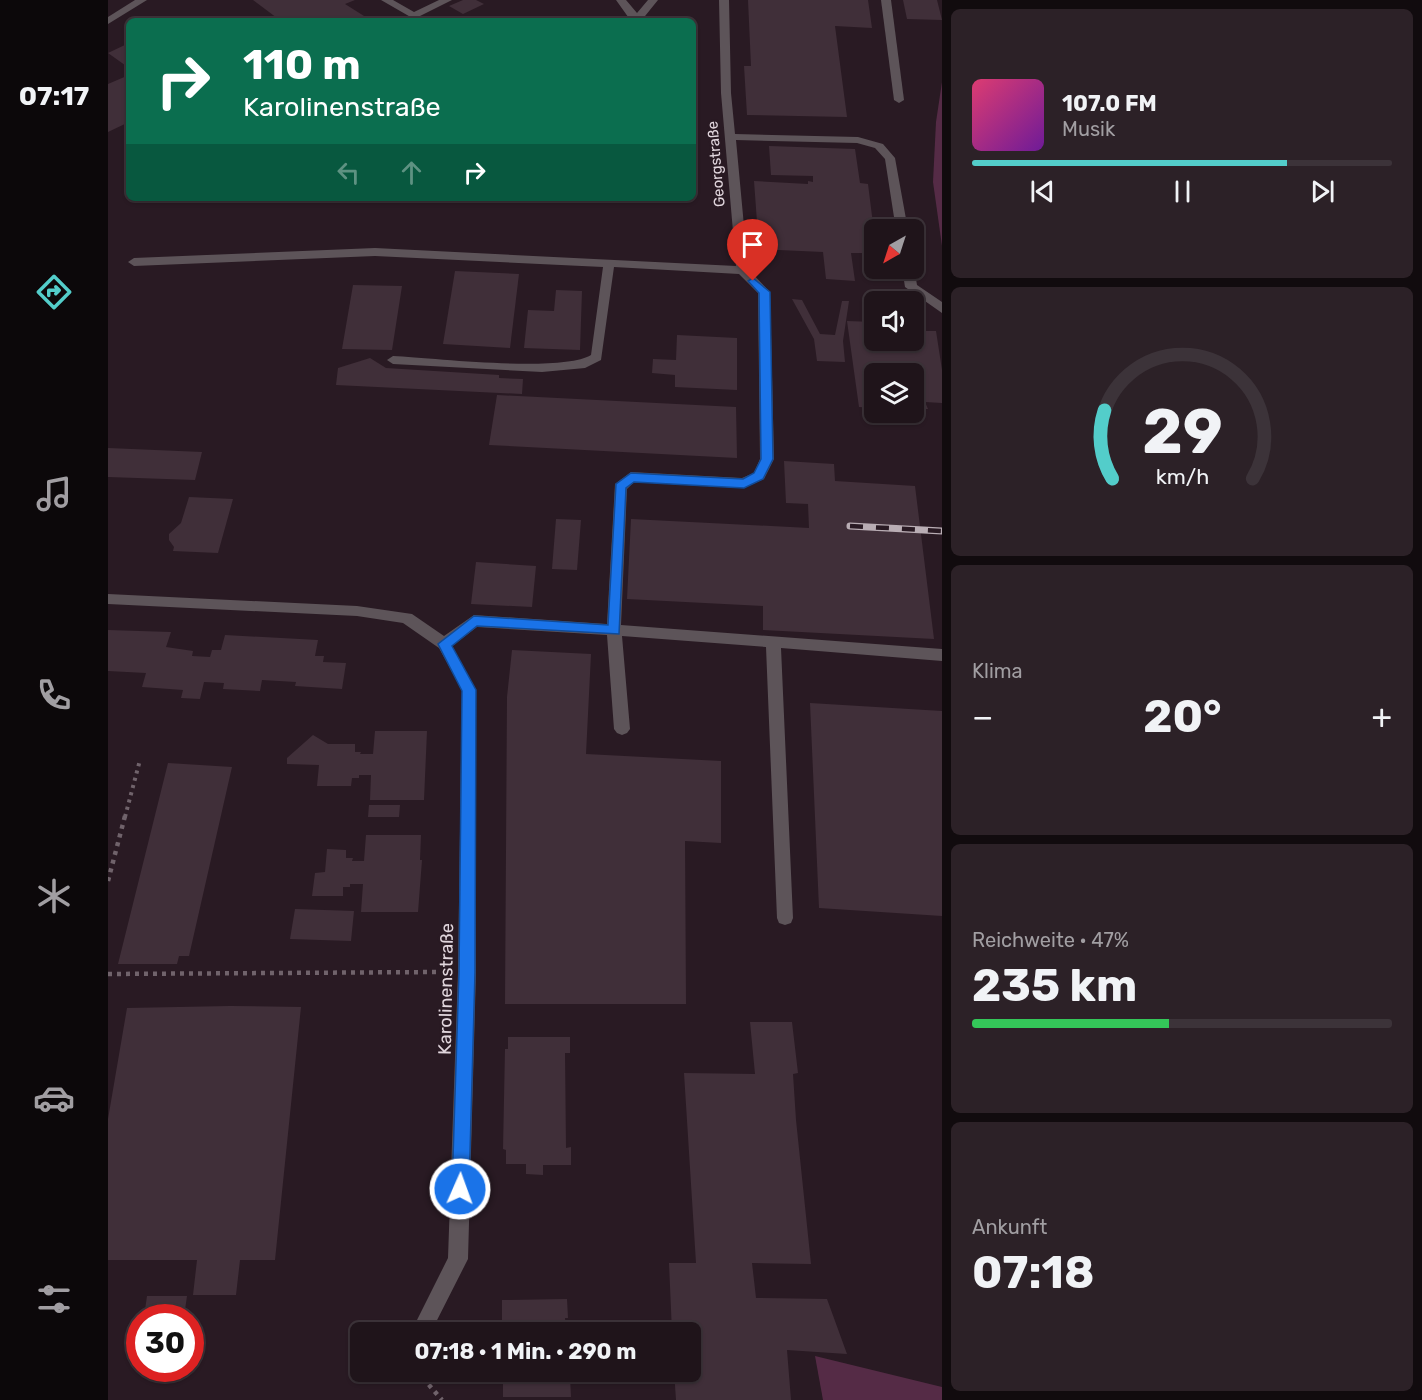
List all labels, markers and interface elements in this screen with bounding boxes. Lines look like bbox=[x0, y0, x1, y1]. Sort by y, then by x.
text: 110 m bbox=[243, 40, 361, 90]
icon: right bbox=[144, 42, 222, 120]
text: 07:17 bbox=[19, 80, 89, 112]
text: 107.0 FM bbox=[1062, 90, 1157, 117]
text: Karolinenstraße bbox=[243, 91, 441, 123]
text: Musik bbox=[1062, 117, 1115, 141]
street label: Georgstraße bbox=[703, 120, 729, 208]
icon: left bbox=[332, 156, 365, 189]
icon: ahead bbox=[395, 156, 428, 189]
icon: right bbox=[458, 156, 491, 189]
icon: previous bbox=[1026, 175, 1059, 208]
icon: pause bbox=[1166, 175, 1199, 208]
icon: next bbox=[1306, 175, 1339, 208]
pin bbox=[727, 219, 778, 281]
north arrow bbox=[864, 219, 924, 279]
map controls bbox=[864, 219, 924, 423]
icon: arrive bbox=[736, 228, 769, 261]
icon: directions bbox=[33, 271, 75, 313]
button: sound bbox=[864, 291, 924, 351]
button: layers bbox=[864, 363, 924, 423]
text: 29 bbox=[1142, 395, 1222, 469]
text: km/h bbox=[1155, 464, 1209, 489]
icon: music bbox=[33, 473, 75, 515]
text: Klima bbox=[972, 659, 1023, 683]
icon: phone bbox=[33, 674, 75, 716]
text: 20° bbox=[1143, 690, 1222, 743]
text: − bbox=[972, 697, 993, 736]
text: + bbox=[1371, 697, 1392, 736]
icon: climate bbox=[33, 875, 75, 917]
street label: Karolinenstraße bbox=[434, 923, 458, 1055]
text: Reichweite · 47% bbox=[972, 928, 1129, 952]
text: 235 km bbox=[972, 959, 1137, 1012]
icon: car bbox=[33, 1077, 75, 1119]
position arrow bbox=[428, 1157, 492, 1221]
text: Ankunft bbox=[972, 1215, 1047, 1239]
text: 07:18 bbox=[972, 1246, 1094, 1299]
icon: filters bbox=[33, 1278, 75, 1320]
speed limit sign: 30 bbox=[126, 1304, 204, 1382]
text: 07:18 · 1 Min. · 290 m bbox=[415, 1338, 636, 1365]

